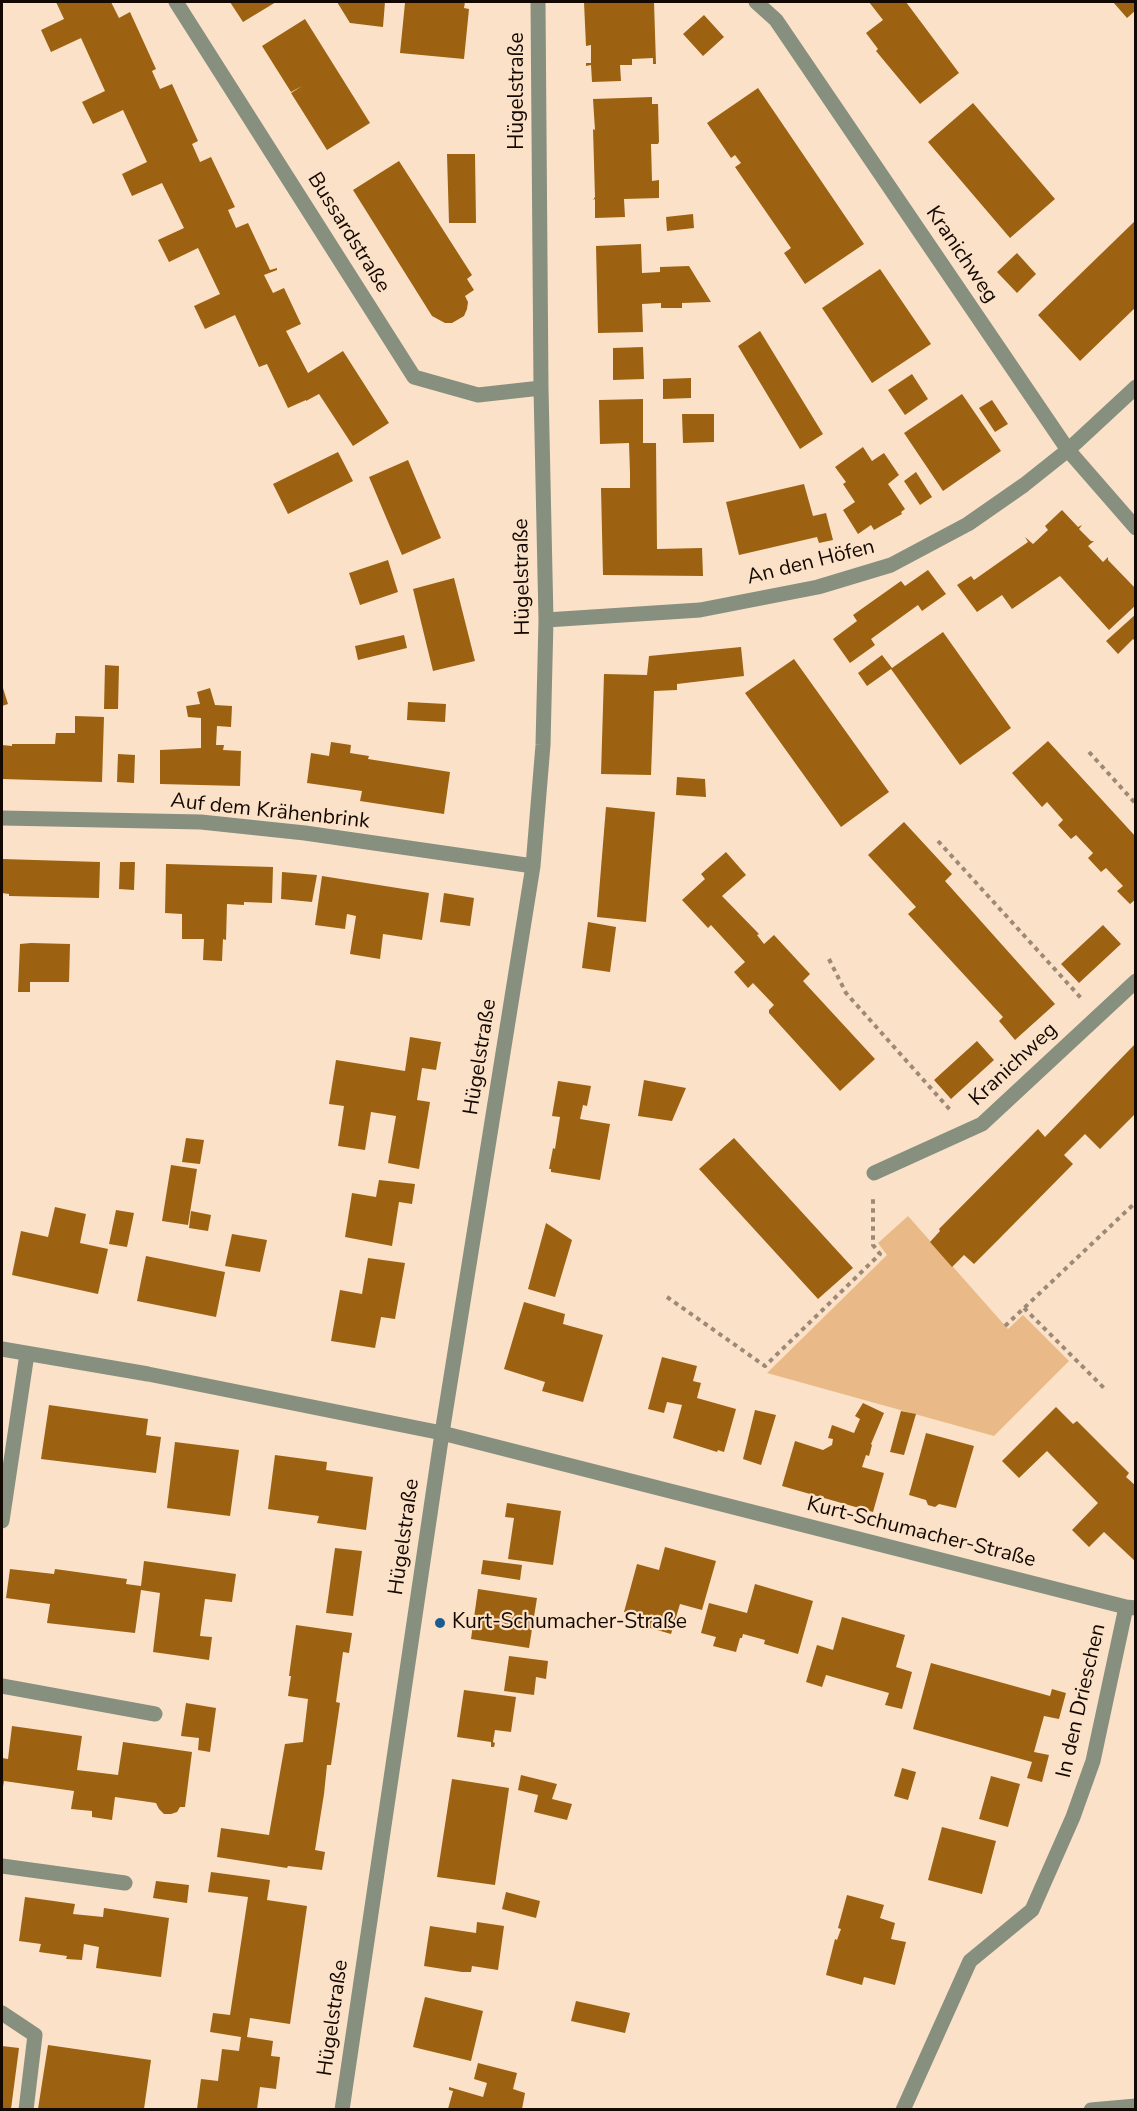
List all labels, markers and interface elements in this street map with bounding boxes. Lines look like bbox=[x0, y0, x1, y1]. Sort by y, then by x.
street label: Hügelstraße bbox=[505, 32, 531, 150]
street label: Bussardstraße bbox=[301, 168, 395, 298]
street label: Kranichweg bbox=[920, 202, 1002, 308]
street label: Hügelstraße bbox=[509, 518, 537, 636]
street label: An den Höfen bbox=[745, 535, 877, 591]
street label: Auf dem Krähenbrink bbox=[169, 789, 371, 835]
street label: Hügelstraße bbox=[459, 997, 503, 1117]
street label: Kranichweg bbox=[965, 1018, 1063, 1112]
street label: Hügelstraße bbox=[384, 1477, 426, 1597]
street label: Kurt-Schumacher-Straße bbox=[804, 1492, 1038, 1574]
place label: Kurt-Schumacher-Straße bbox=[452, 1610, 687, 1636]
marker: Kurt-Schumacher-Straße bbox=[433, 1616, 447, 1630]
street label: In den Drieschen bbox=[1052, 1621, 1112, 1781]
street label: Hügelstraße bbox=[313, 1958, 355, 2078]

